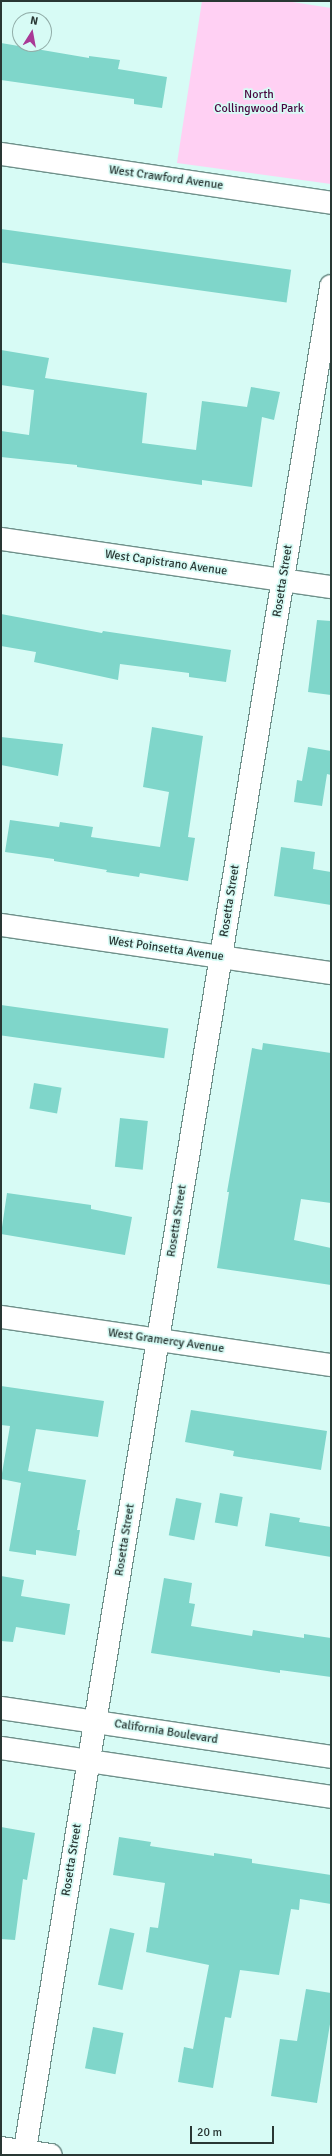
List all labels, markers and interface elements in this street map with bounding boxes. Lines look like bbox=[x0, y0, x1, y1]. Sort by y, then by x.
north arrow bbox=[12, 12, 52, 52]
text: N bbox=[29, 14, 39, 28]
park label: North Collingwood Park bbox=[214, 88, 304, 116]
street label: West Crawford Avenue bbox=[108, 163, 224, 193]
street label: Rosetta Street bbox=[270, 544, 296, 618]
street label: West Capistrano Avenue bbox=[104, 547, 228, 579]
street label: Rosetta Street bbox=[217, 864, 243, 938]
street label: West Poinsetta Avenue bbox=[107, 934, 225, 964]
street label: Rosetta Street bbox=[164, 1184, 190, 1258]
street label: West Gramercy Avenue bbox=[107, 1326, 225, 1356]
street label: Rosetta Street bbox=[112, 1503, 138, 1577]
street label: California Boulevard bbox=[113, 1717, 219, 1747]
street label: Rosetta Street bbox=[59, 1823, 85, 1897]
scale bar bbox=[192, 2118, 276, 2144]
text: 20 m bbox=[197, 2125, 222, 2140]

